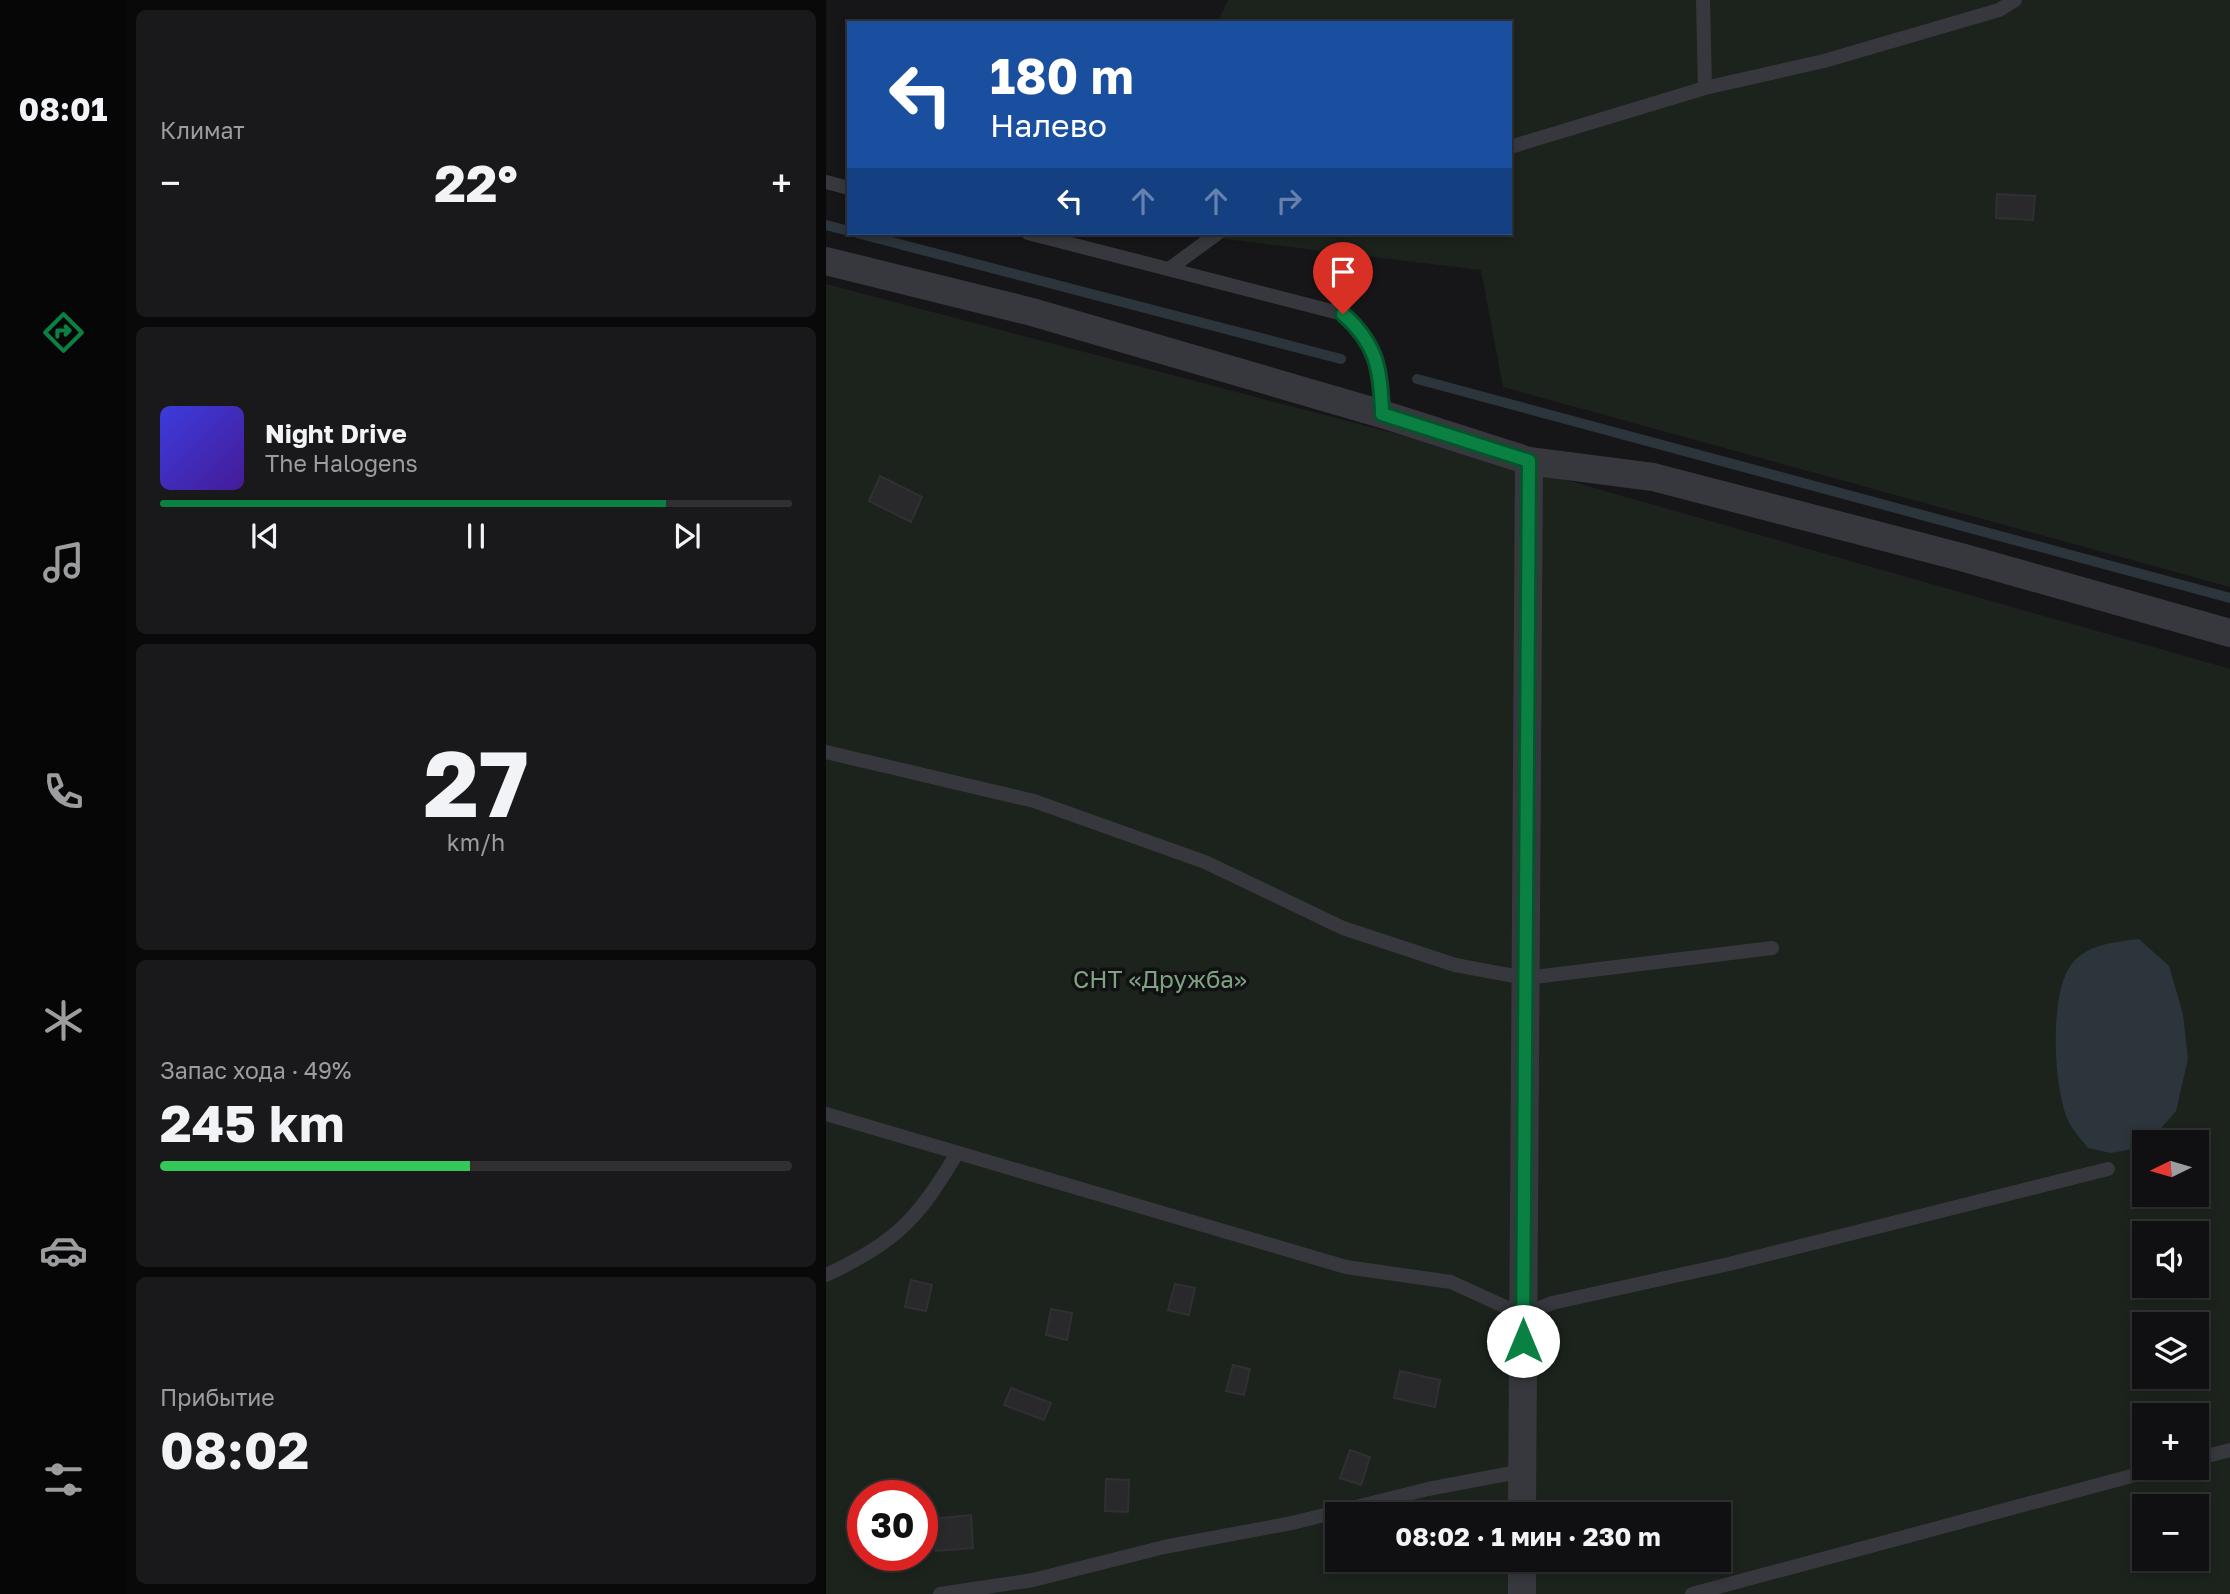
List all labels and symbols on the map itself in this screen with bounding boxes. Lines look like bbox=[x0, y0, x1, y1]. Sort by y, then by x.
pin bbox=[1313, 242, 1373, 314]
park label: СНТ «Дружба» bbox=[1073, 964, 1247, 993]
north arrow bbox=[2132, 1130, 2208, 1208]
position arrow bbox=[1486, 1304, 1560, 1378]
speed limit sign: 30 bbox=[847, 1480, 938, 1571]

